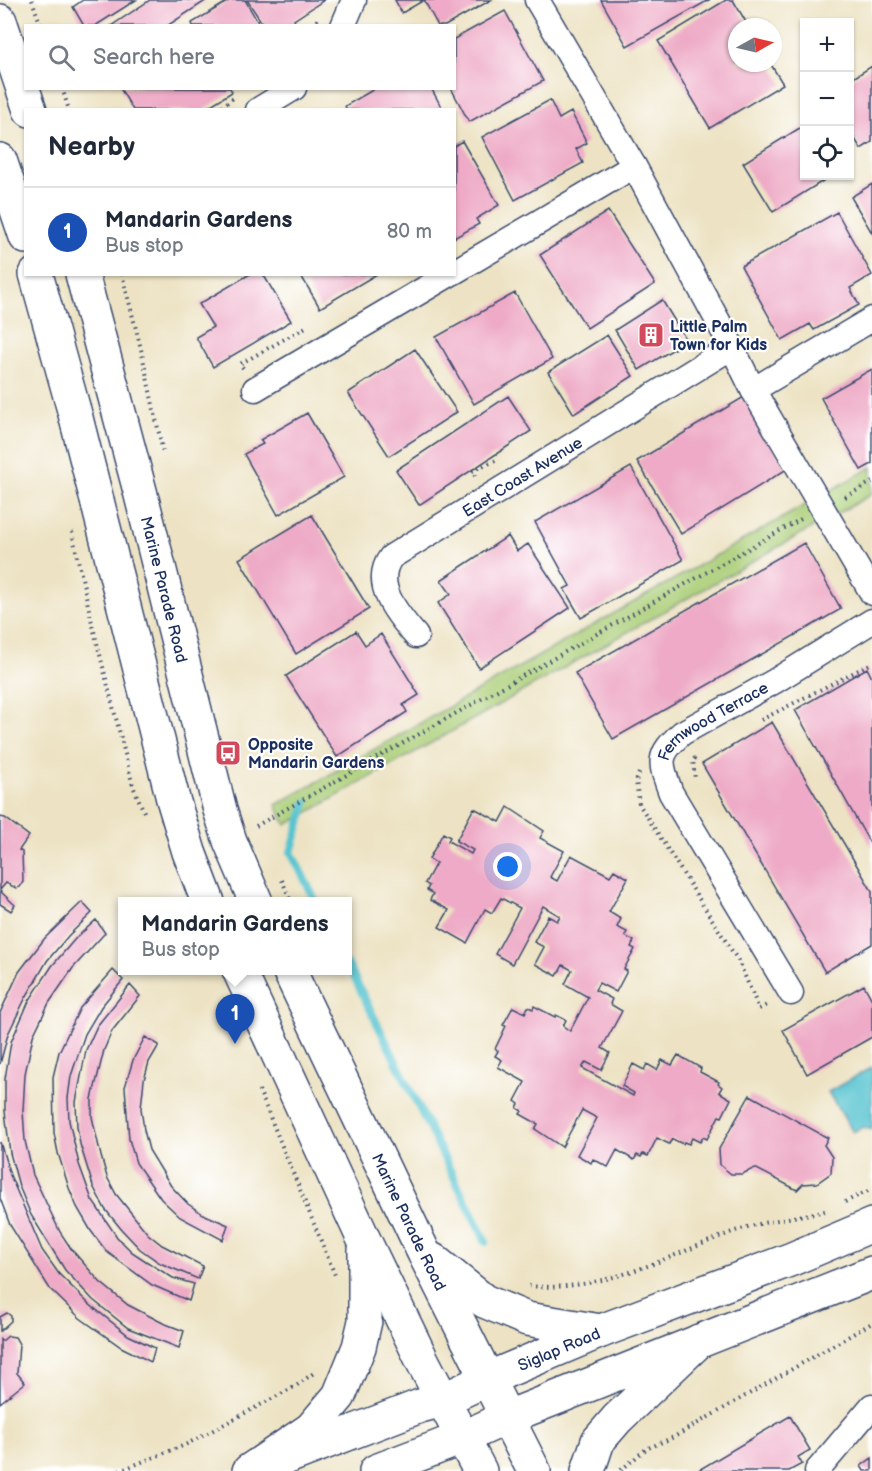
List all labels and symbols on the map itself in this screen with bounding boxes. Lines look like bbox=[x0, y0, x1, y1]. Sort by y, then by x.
north arrow bbox=[728, 18, 782, 72]
place label: Little Palm Town for Kids bbox=[670, 318, 767, 355]
building icon: Little Palm Town for Kids bbox=[636, 320, 666, 350]
street label: East Coast Avenue bbox=[459, 433, 587, 522]
street label: Marine Parade Road bbox=[136, 515, 191, 665]
street label: Fernwood Terrace bbox=[655, 678, 772, 763]
place label: Opposite Mandarin Gardens bbox=[248, 736, 384, 773]
bus stop icon: Opposite Mandarin Gardens bbox=[213, 738, 243, 768]
your location bbox=[493, 852, 522, 881]
pin: 1 bbox=[216, 994, 254, 1044]
street label: Marine Parade Road bbox=[367, 1151, 449, 1294]
street label: Siglap Road bbox=[515, 1324, 603, 1376]

